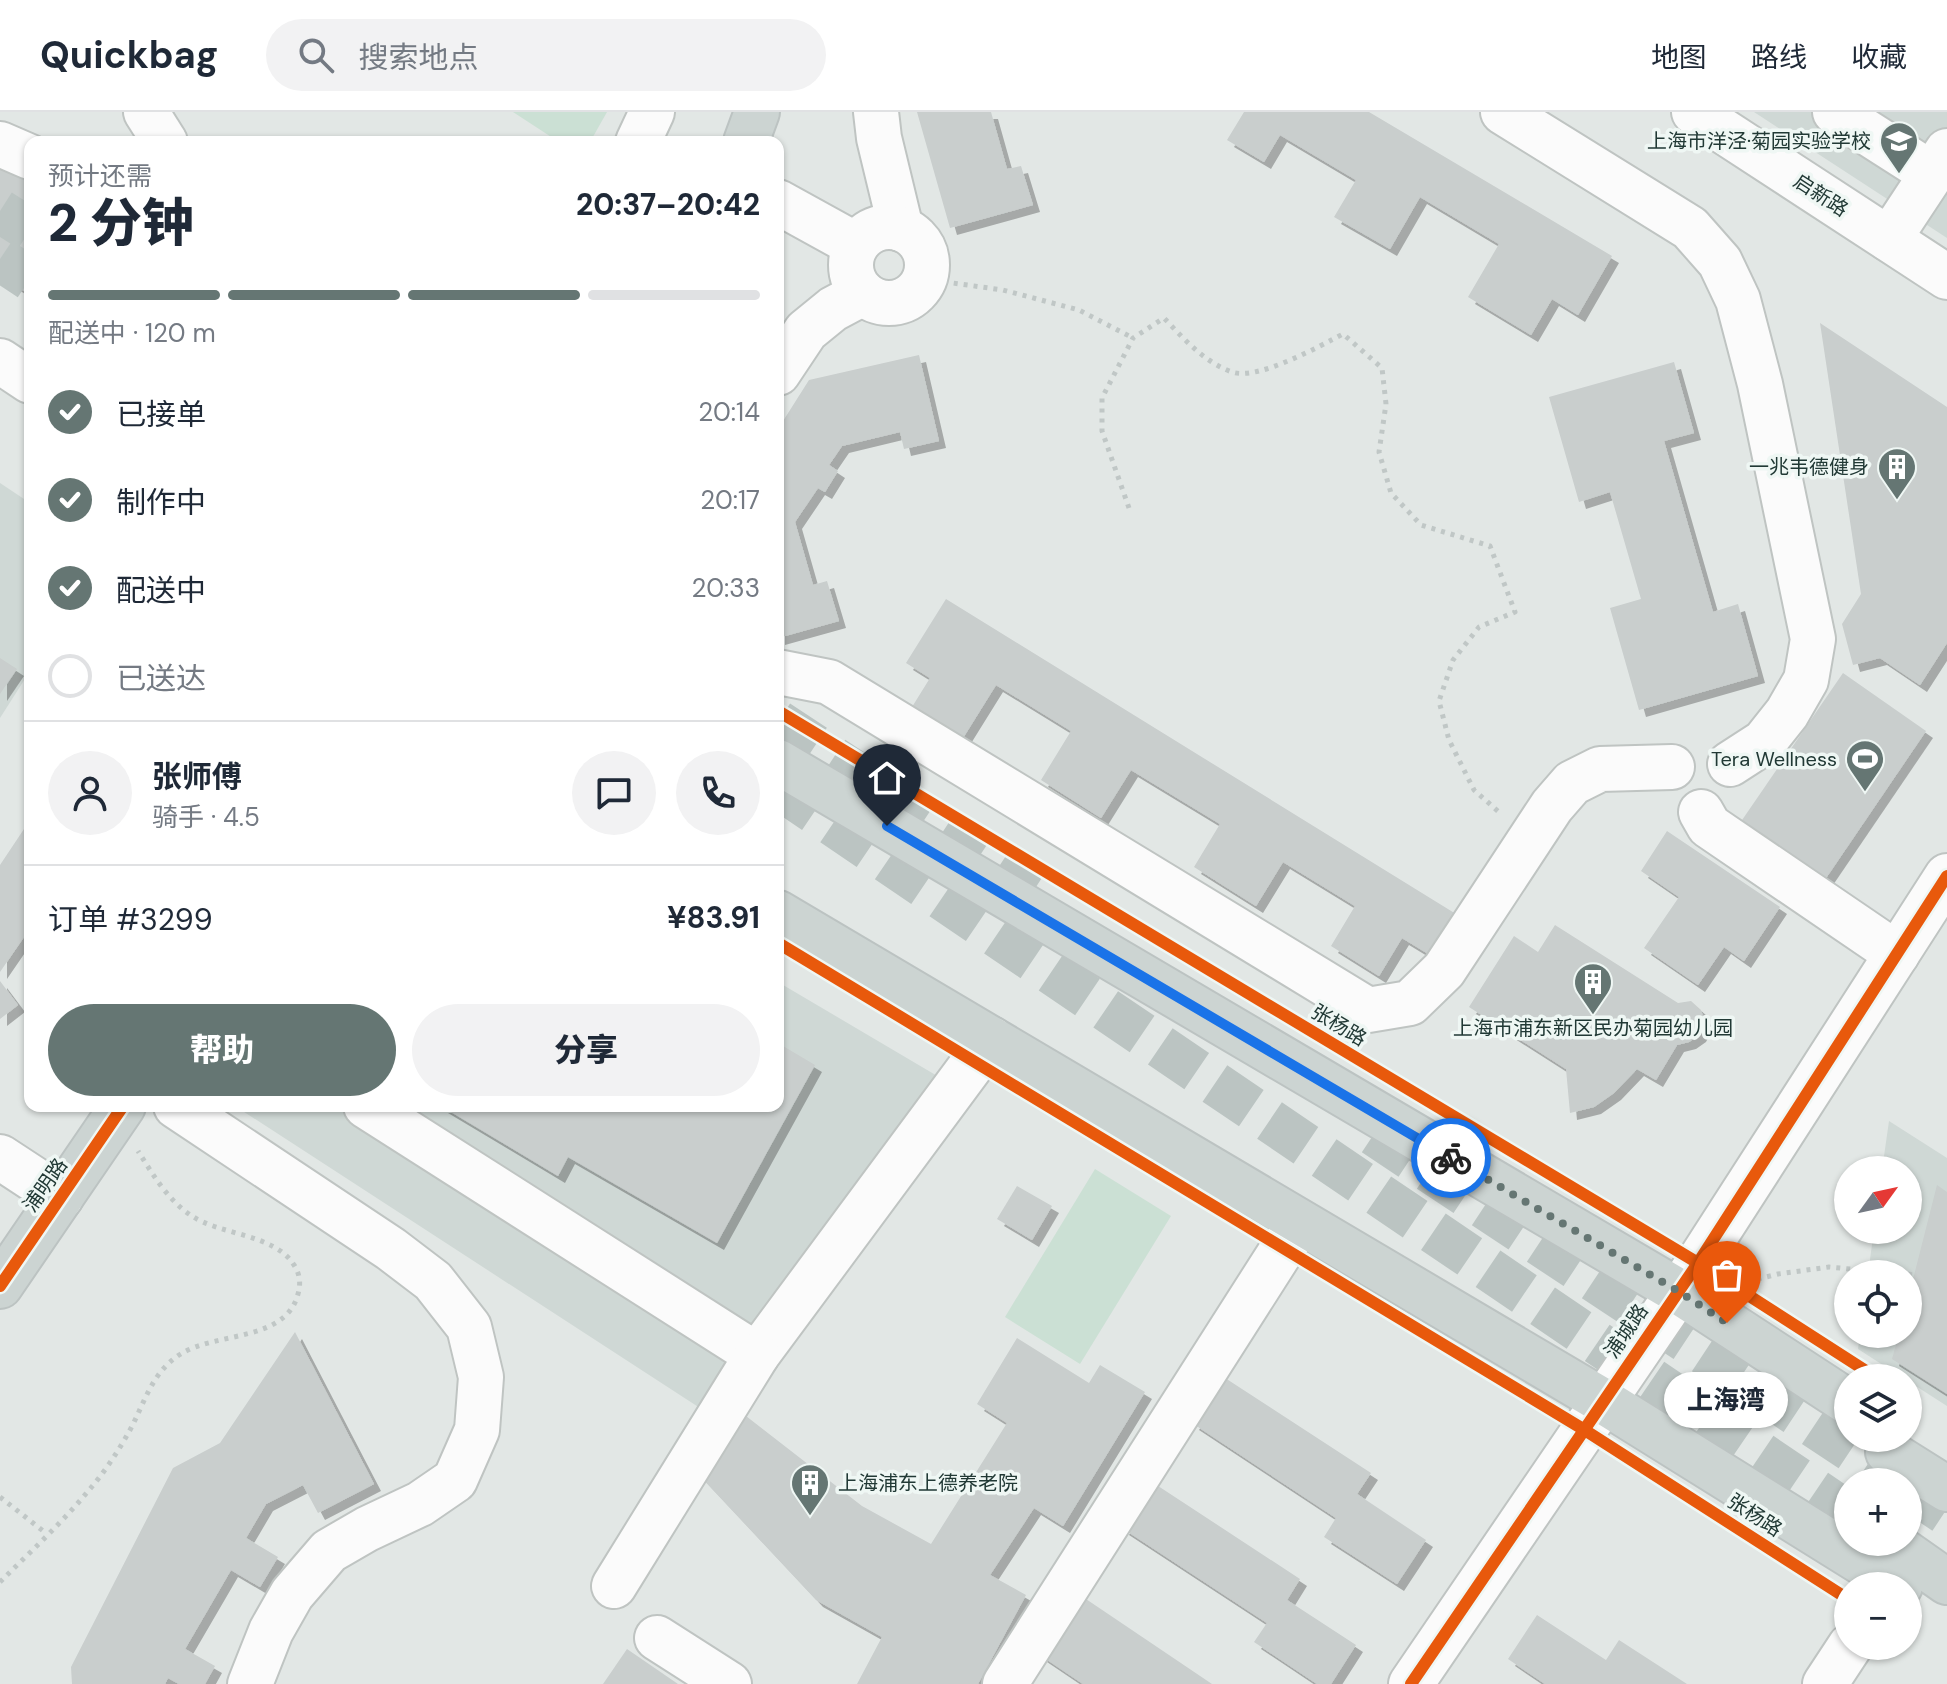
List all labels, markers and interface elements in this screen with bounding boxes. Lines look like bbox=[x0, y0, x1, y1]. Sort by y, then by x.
search box bbox=[266, 19, 826, 91]
text: Quickbag bbox=[40, 30, 218, 80]
icon: search bbox=[294, 33, 338, 77]
text: 搜索地点 bbox=[358, 38, 478, 77]
text: 地图 bbox=[1651, 39, 1707, 76]
text: 路线 bbox=[1751, 39, 1807, 76]
text: 收藏 bbox=[1851, 39, 1907, 76]
school or university icon: 上海市洋泾·菊园实验学校 bbox=[1878, 120, 1920, 175]
place label: 上海市洋泾·菊园实验学校 bbox=[1647, 128, 1871, 154]
text: 预计还需 bbox=[48, 159, 152, 193]
street label: 启新路 bbox=[1789, 168, 1853, 222]
text: 20:37–20:42 bbox=[576, 185, 760, 224]
text: 2 分钟 bbox=[48, 189, 194, 257]
text: 配送中 · 120 m bbox=[48, 316, 216, 350]
icon: check bbox=[48, 390, 92, 434]
text: 已接单 bbox=[116, 395, 206, 434]
text: 20:14 bbox=[698, 395, 760, 429]
building icon: 一兆韦德健身 bbox=[1876, 446, 1918, 501]
place label: 一兆韦德健身 bbox=[1749, 454, 1869, 480]
icon: check bbox=[48, 478, 92, 522]
text: 制作中 bbox=[116, 483, 206, 522]
text: 20:17 bbox=[700, 483, 760, 517]
icon: check bbox=[48, 566, 92, 610]
text: 配送中 bbox=[116, 571, 206, 610]
text: 20:33 bbox=[692, 571, 760, 605]
text: 已送达 bbox=[116, 659, 206, 698]
sports icon: Tera Wellness bbox=[1844, 738, 1886, 793]
pin bbox=[853, 744, 921, 826]
place label: Tera Wellness bbox=[1711, 746, 1837, 772]
button: person bbox=[48, 751, 132, 835]
button: chat bbox=[572, 751, 656, 835]
button: phone bbox=[676, 751, 760, 835]
icon: home bbox=[865, 756, 909, 800]
text: 张师傅 bbox=[152, 757, 242, 796]
text: 骑手 · 4.5 bbox=[152, 800, 260, 834]
text: ¥83.91 bbox=[667, 898, 760, 937]
text: 订单 #3299 bbox=[48, 900, 213, 939]
building icon: 上海市浦东新区民办菊园幼儿园 bbox=[1572, 961, 1614, 1016]
street label: 张杨路 bbox=[1307, 998, 1371, 1052]
button: 帮助 bbox=[48, 1004, 396, 1096]
button: 分享 bbox=[412, 1004, 760, 1096]
place label: 上海市浦东新区民办菊园幼儿园 bbox=[1453, 1015, 1733, 1041]
courier bbox=[1411, 1118, 1491, 1198]
icon: bike bbox=[1429, 1136, 1473, 1180]
street label: 浦明路 bbox=[17, 1153, 73, 1217]
north arrow bbox=[1834, 1156, 1922, 1244]
map controls bbox=[1834, 1156, 1922, 1660]
pin bbox=[1693, 1241, 1761, 1323]
icon: bag bbox=[1705, 1253, 1749, 1297]
button: locate bbox=[1834, 1260, 1922, 1348]
street label: 浦城路 bbox=[1598, 1299, 1654, 1363]
button: layers bbox=[1834, 1364, 1922, 1452]
callout: 上海湾 bbox=[1665, 1371, 1789, 1427]
text: 上海湾 bbox=[1687, 1383, 1765, 1417]
building icon: 上海浦东上德养老院 bbox=[789, 1462, 831, 1517]
button: + bbox=[1834, 1468, 1922, 1556]
place label: 上海浦东上德养老院 bbox=[838, 1470, 1018, 1496]
street label: 张杨路 bbox=[1723, 1488, 1787, 1542]
button: − bbox=[1834, 1572, 1922, 1660]

